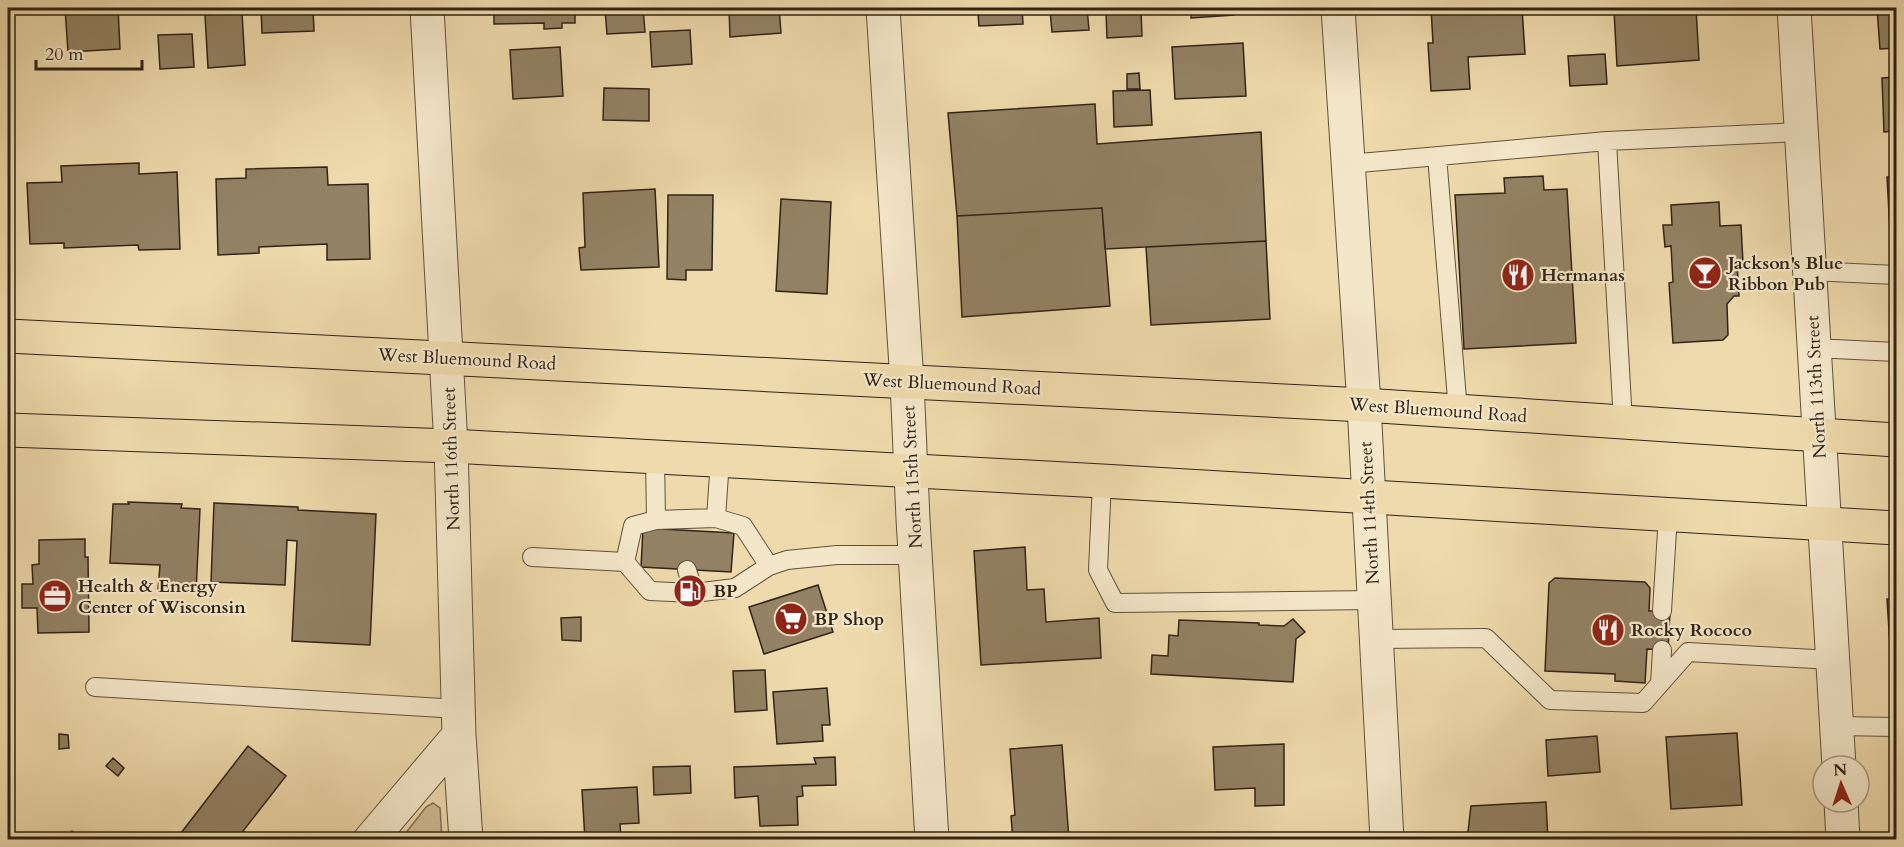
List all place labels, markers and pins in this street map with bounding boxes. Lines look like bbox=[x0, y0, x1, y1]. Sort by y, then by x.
place label: Jackson's Blue Ribbon Pub bbox=[1725, 251, 1843, 297]
bar icon: Jackson's Blue Ribbon Pub bbox=[1687, 255, 1723, 291]
restaurant icon: Hermanas bbox=[1500, 257, 1536, 293]
place label: Hermanas bbox=[1541, 263, 1625, 288]
fuel station icon: BP bbox=[672, 573, 708, 609]
place label: Health & Energy Center of Wisconsin bbox=[78, 574, 246, 620]
office icon: Health & Energy Center of Wisconsin bbox=[37, 578, 73, 614]
place label: BP bbox=[713, 579, 737, 604]
supermarket icon: BP Shop bbox=[773, 601, 809, 637]
place label: BP Shop bbox=[814, 607, 884, 632]
restaurant icon: Rocky Rococo bbox=[1590, 612, 1626, 648]
place label: Rocky Rococo bbox=[1631, 618, 1752, 643]

